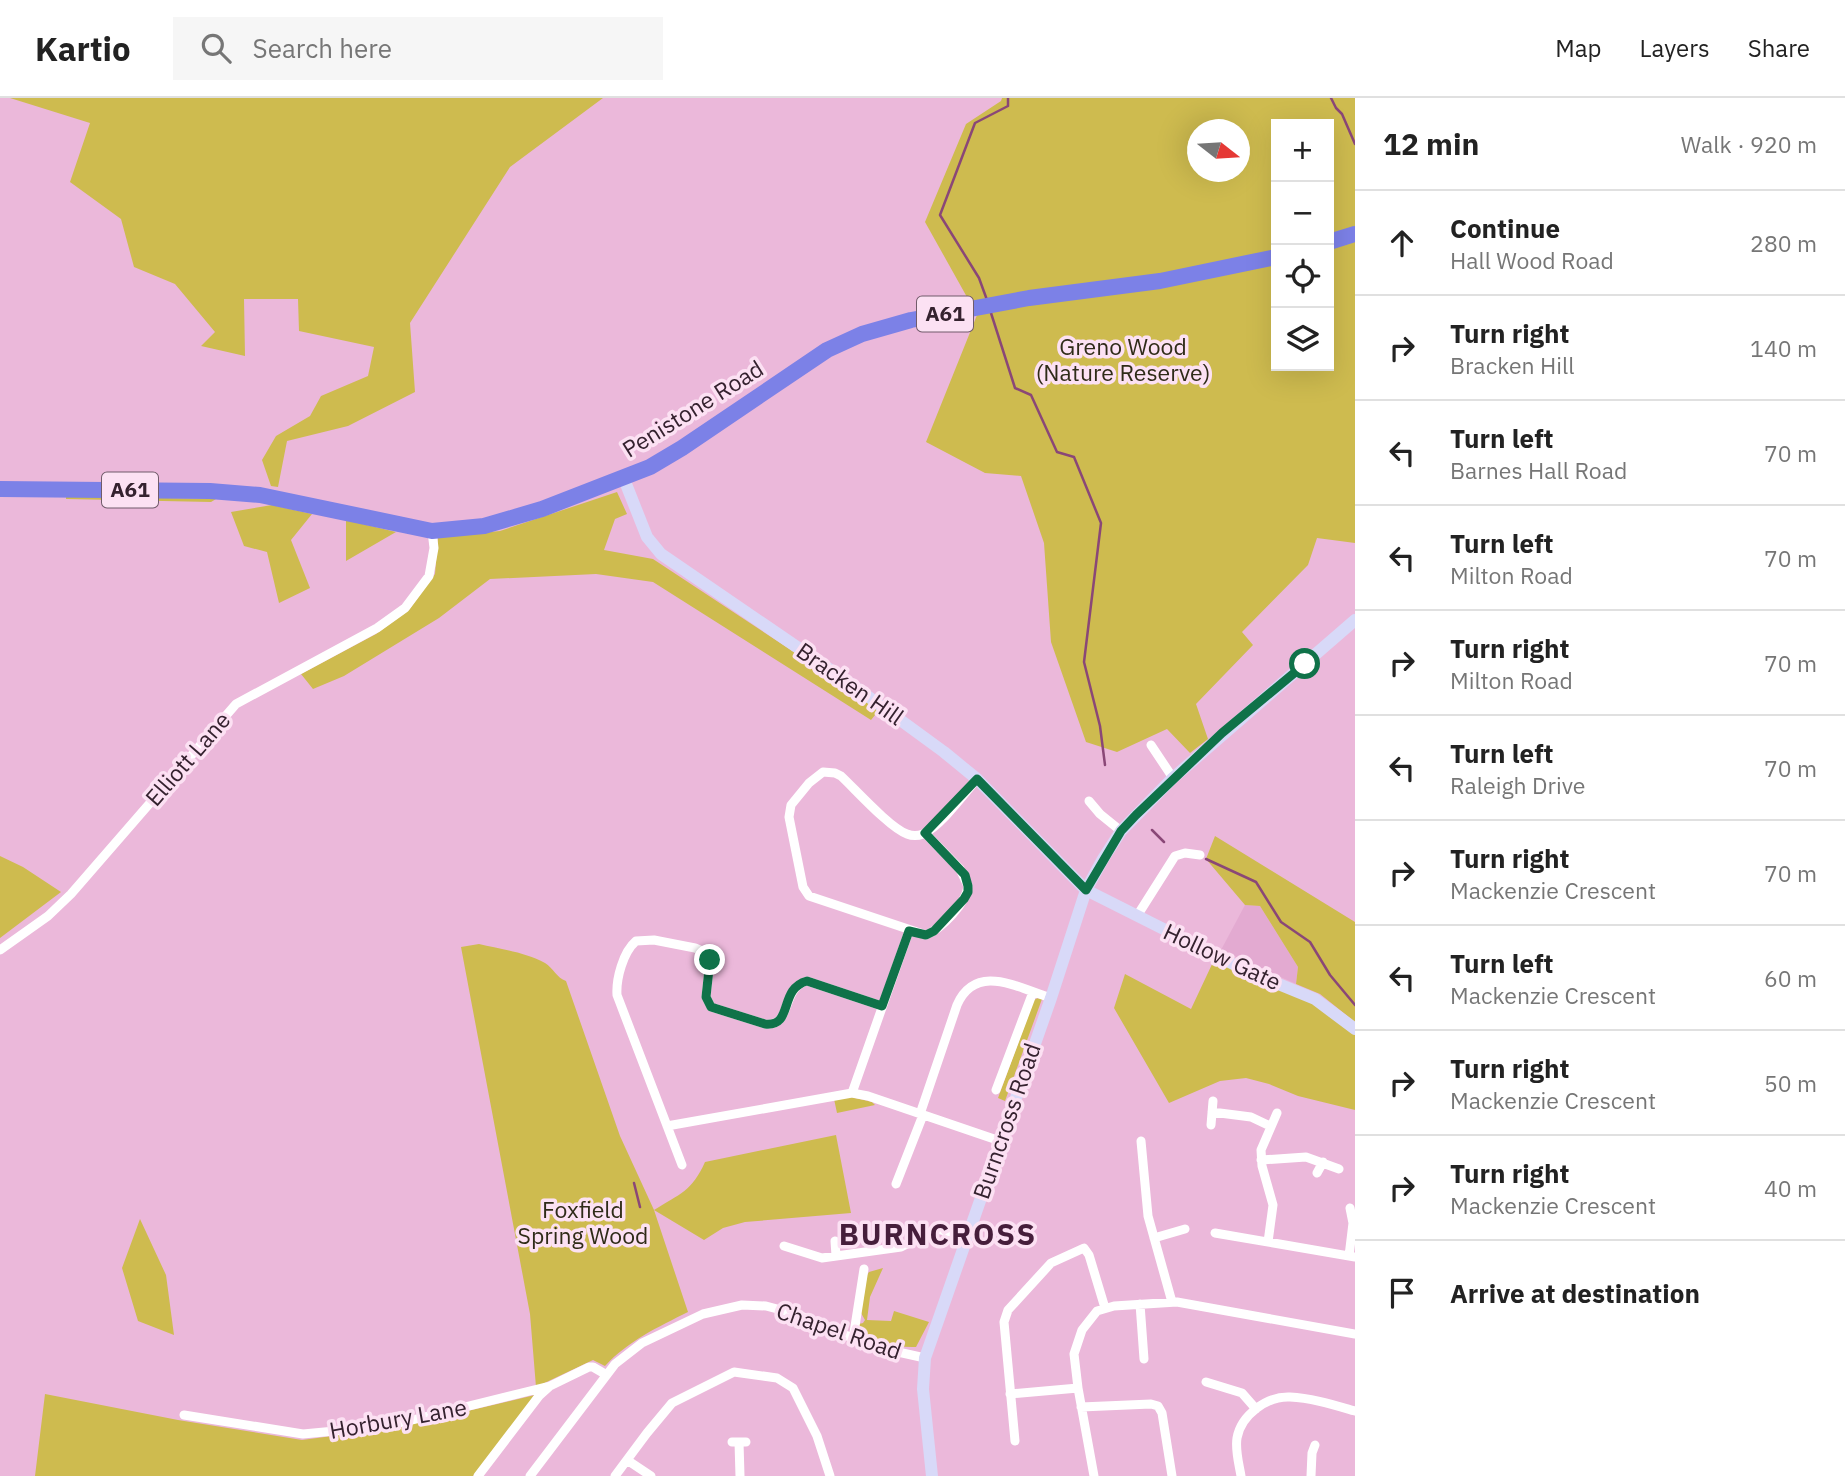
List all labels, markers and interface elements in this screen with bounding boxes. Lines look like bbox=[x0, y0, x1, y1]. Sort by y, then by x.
search box bbox=[173, 17, 663, 80]
text: Kartio bbox=[35, 27, 131, 70]
icon: search bbox=[197, 29, 235, 67]
text: Search here bbox=[253, 31, 392, 65]
text: Map bbox=[1555, 32, 1602, 64]
text: Layers bbox=[1640, 32, 1710, 64]
text: Share bbox=[1748, 32, 1810, 64]
north arrow bbox=[1187, 119, 1250, 182]
map controls bbox=[1271, 119, 1334, 371]
button: + bbox=[1271, 119, 1334, 182]
text: 12 min bbox=[1383, 124, 1479, 163]
text: Walk · 920 m bbox=[1681, 129, 1817, 159]
button: − bbox=[1271, 182, 1334, 245]
text: Continue bbox=[1450, 211, 1560, 245]
icon: ahead bbox=[1383, 224, 1421, 262]
text: 280 m bbox=[1750, 228, 1817, 258]
button: locate bbox=[1271, 245, 1334, 308]
text: Hall Wood Road bbox=[1450, 245, 1614, 275]
road number: A61 bbox=[917, 296, 973, 332]
button: layers bbox=[1271, 308, 1334, 371]
text: Turn right bbox=[1450, 316, 1569, 350]
icon: right bbox=[1383, 329, 1421, 367]
park label: Greno Wood (Nature Reserve) bbox=[1036, 331, 1210, 387]
text: 140 m bbox=[1750, 333, 1817, 363]
text: Bracken Hill bbox=[1450, 350, 1574, 380]
street label: Penistone Road bbox=[616, 353, 769, 463]
text: Turn left bbox=[1450, 421, 1553, 455]
icon: left bbox=[1383, 434, 1421, 472]
text: 70 m bbox=[1764, 438, 1817, 468]
text: Barnes Hall Road bbox=[1450, 455, 1627, 485]
road number: A61 bbox=[102, 472, 158, 508]
text: Turn left bbox=[1450, 526, 1553, 560]
icon: left bbox=[1383, 539, 1421, 577]
text: 70 m bbox=[1764, 543, 1817, 573]
text: Milton Road bbox=[1450, 560, 1573, 590]
text: Turn right bbox=[1450, 631, 1569, 665]
street label: Bracken Hill bbox=[791, 635, 910, 731]
icon: right bbox=[1383, 644, 1421, 682]
route start bbox=[1289, 648, 1320, 679]
text: 70 m bbox=[1764, 648, 1817, 678]
text: Milton Road bbox=[1450, 665, 1573, 695]
street label: Elliott Lane bbox=[138, 705, 236, 812]
text: Turn left bbox=[1450, 736, 1553, 770]
icon: left bbox=[1383, 749, 1421, 787]
text: 70 m bbox=[1764, 753, 1817, 783]
text: Raleigh Drive bbox=[1450, 770, 1585, 800]
text: Turn right bbox=[1450, 841, 1569, 875]
icon: right bbox=[1383, 854, 1421, 892]
text: 70 m bbox=[1764, 858, 1817, 888]
text: Mackenzie Crescent bbox=[1450, 875, 1656, 905]
street label: Hollow Gate bbox=[1159, 916, 1286, 996]
route end bbox=[694, 944, 725, 975]
text: Turn left bbox=[1450, 946, 1553, 980]
icon: left bbox=[1383, 959, 1421, 997]
text: 60 m bbox=[1764, 963, 1817, 993]
text: Mackenzie Crescent bbox=[1450, 980, 1656, 1010]
street label: Burncross Road bbox=[965, 1039, 1047, 1203]
text: Turn right bbox=[1450, 1051, 1569, 1085]
icon: right bbox=[1383, 1064, 1421, 1102]
text: 50 m bbox=[1764, 1068, 1817, 1098]
text: Mackenzie Crescent bbox=[1450, 1085, 1656, 1115]
text: Turn right bbox=[1450, 1156, 1569, 1190]
icon: right bbox=[1383, 1169, 1421, 1207]
text: 40 m bbox=[1764, 1173, 1817, 1203]
text: Mackenzie Crescent bbox=[1450, 1190, 1656, 1220]
park label: Foxfield Spring Wood bbox=[518, 1194, 648, 1250]
district label: BURNCROSS bbox=[839, 1214, 1037, 1253]
icon: arrive bbox=[1383, 1274, 1421, 1312]
text: Arrive at destination bbox=[1450, 1276, 1700, 1310]
street label: Chapel Road bbox=[773, 1295, 906, 1365]
street label: Horbury Lane bbox=[327, 1391, 469, 1445]

